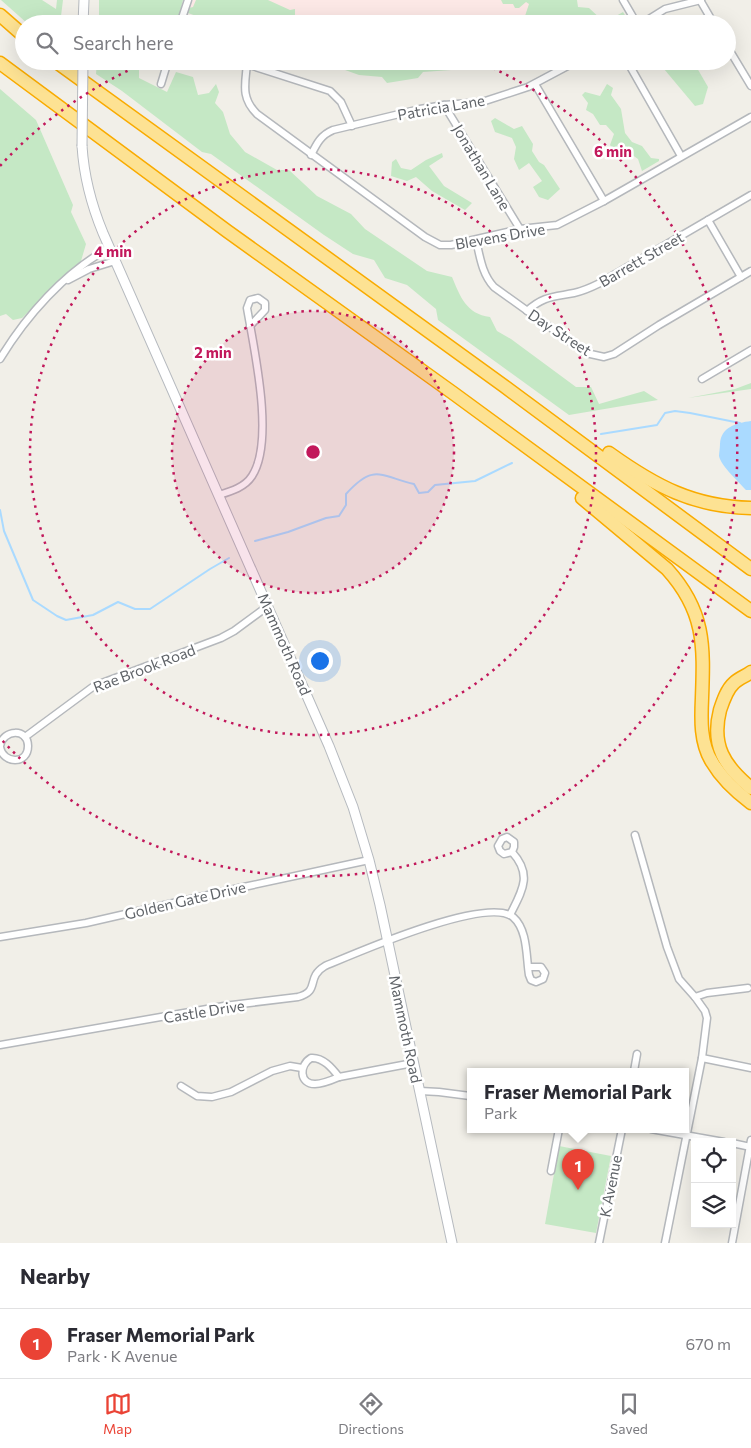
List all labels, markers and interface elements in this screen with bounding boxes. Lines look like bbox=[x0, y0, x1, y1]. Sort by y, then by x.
search box bbox=[15, 15, 736, 70]
icon: search bbox=[33, 29, 61, 57]
text: Search here bbox=[73, 31, 173, 54]
street label: Patricia Lane bbox=[396, 90, 486, 124]
street label: Jonathan Lane bbox=[449, 121, 515, 213]
text: 6 min bbox=[594, 142, 632, 160]
street label: Blevens Drive bbox=[454, 219, 546, 253]
street label: Barrett Street bbox=[596, 228, 686, 290]
text: 4 min bbox=[94, 242, 132, 260]
street label: Day Street bbox=[525, 305, 595, 359]
text: 2 min bbox=[194, 343, 232, 361]
centre of rings bbox=[304, 443, 322, 461]
street label: Mammoth Road bbox=[254, 590, 316, 698]
street label: Rae Brook Road bbox=[90, 640, 198, 696]
your location bbox=[307, 648, 333, 674]
street label: Golden Gate Drive bbox=[123, 877, 247, 923]
street label: Mammoth Road bbox=[386, 973, 426, 1085]
street label: Castle Drive bbox=[162, 996, 246, 1026]
popup bbox=[467, 1068, 689, 1133]
text: Fraser Memorial Park bbox=[484, 1080, 672, 1103]
text: Park bbox=[484, 1103, 518, 1122]
map controls bbox=[691, 1138, 736, 1228]
button: locate bbox=[691, 1138, 736, 1183]
pin: 1 bbox=[562, 1149, 594, 1190]
street label: K Avenue bbox=[595, 1153, 625, 1219]
button: layers bbox=[691, 1183, 736, 1228]
text: Nearby bbox=[20, 1263, 90, 1288]
text: Fraser Memorial Park bbox=[67, 1323, 255, 1346]
text: 1 bbox=[32, 1334, 40, 1353]
text: 670 m bbox=[685, 1334, 731, 1353]
text: Park · K Avenue bbox=[67, 1346, 178, 1365]
tab: Map bbox=[103, 1390, 132, 1437]
tab: Directions bbox=[338, 1390, 404, 1437]
tab: Saved bbox=[610, 1390, 648, 1437]

